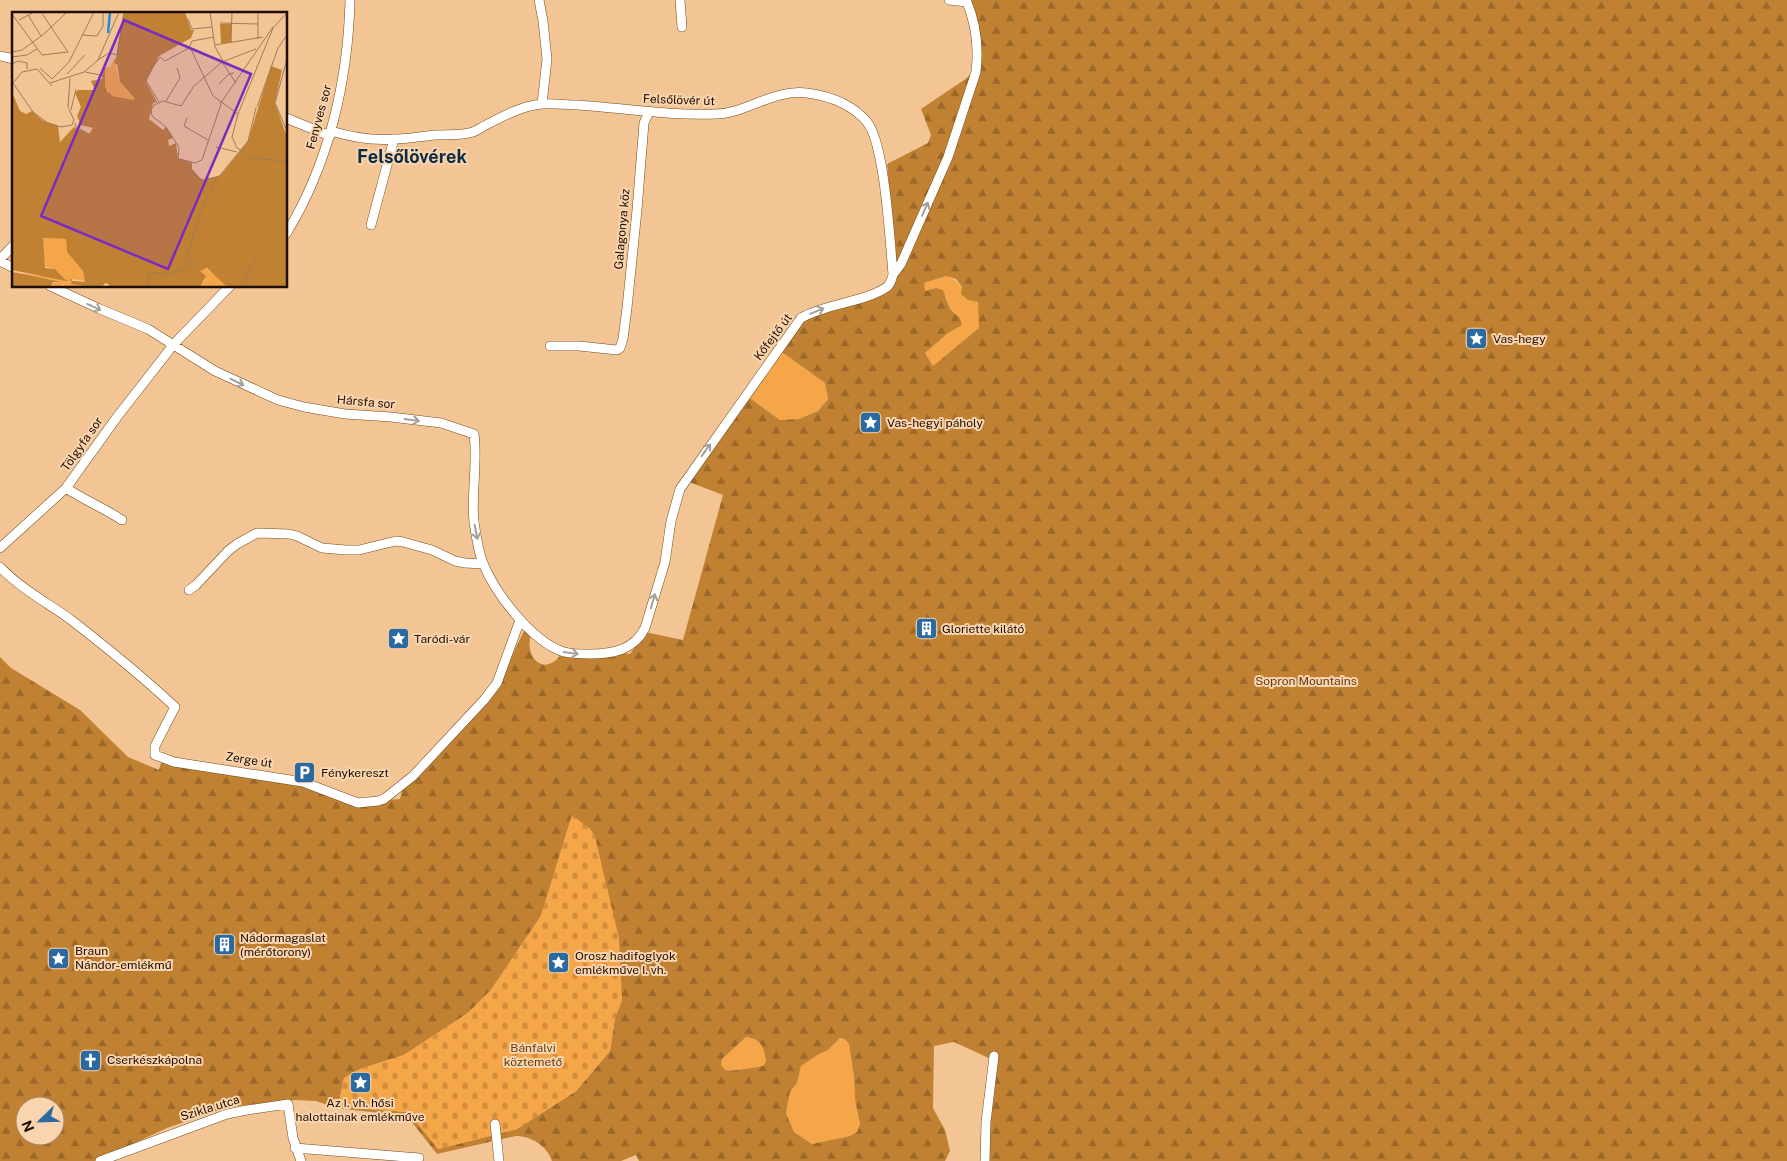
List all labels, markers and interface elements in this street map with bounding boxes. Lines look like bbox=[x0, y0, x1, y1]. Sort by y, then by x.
inset map bbox=[12, 12, 288, 288]
street label: Fenyves sor bbox=[304, 83, 334, 151]
street label: Felsőlövér út bbox=[643, 92, 716, 108]
district label: Felsőlövérek bbox=[357, 146, 467, 167]
street label: Galagonya köz bbox=[611, 188, 633, 270]
one-way arrow bbox=[921, 202, 931, 217]
one-way arrow bbox=[86, 302, 101, 312]
one-way arrow bbox=[808, 306, 824, 315]
street label: Kőfejtő út bbox=[751, 311, 795, 363]
place icon: Vas-hegy bbox=[1465, 327, 1489, 351]
place label: Vas-hegy bbox=[1493, 332, 1546, 346]
one-way arrow bbox=[230, 377, 245, 387]
street label: Hársfa sor bbox=[336, 392, 396, 412]
place icon: Vas-hegyi páholy bbox=[859, 411, 883, 435]
street label: Tölgyfa sor bbox=[58, 414, 106, 474]
one-way arrow bbox=[403, 415, 419, 425]
place label: Vas-hegyi páholy bbox=[887, 416, 983, 430]
one-way arrow bbox=[701, 444, 711, 458]
one-way arrow bbox=[472, 524, 482, 540]
one-way arrow bbox=[648, 594, 658, 610]
building icon: Gloriette kilátó bbox=[914, 617, 938, 641]
place label: Gloriette kilátó bbox=[942, 622, 1025, 636]
place icon: Taródi-vár bbox=[386, 627, 410, 651]
place label: Taródi-vár bbox=[414, 632, 471, 646]
one-way arrow bbox=[563, 648, 579, 658]
park label: Sopron Mountains bbox=[1255, 674, 1357, 688]
street label: Zerge út bbox=[225, 749, 274, 771]
parking icon: Fénykereszt bbox=[293, 761, 317, 785]
place label: Fénykereszt bbox=[321, 766, 389, 780]
place label: Nádormagaslat (mérőtorony) bbox=[240, 931, 326, 959]
building icon: Nádormagaslat (mérőtorony) bbox=[212, 933, 236, 957]
place label: Braun Nándor-emlékmű bbox=[75, 944, 172, 972]
place icon: Braun Nándor-emlékmű bbox=[47, 946, 71, 970]
place label: Orosz hadifoglyok emlékműve I. vh. bbox=[575, 949, 676, 977]
place icon: Orosz hadifoglyok emlékműve I. vh. bbox=[547, 951, 571, 975]
park label: Bánfalvi köztemető bbox=[504, 1041, 562, 1069]
church icon: Cserkészkápolna bbox=[79, 1048, 103, 1072]
place label: Cserkészkápolna bbox=[107, 1053, 202, 1067]
place icon: Az I. vh. hősi halottainak emlékműve bbox=[348, 1070, 372, 1094]
street label: Szikla utca bbox=[179, 1092, 241, 1124]
north arrow bbox=[15, 1096, 65, 1146]
place label: Az I. vh. hősi halottainak emlékműve bbox=[296, 1096, 425, 1124]
text: N bbox=[19, 1118, 38, 1134]

